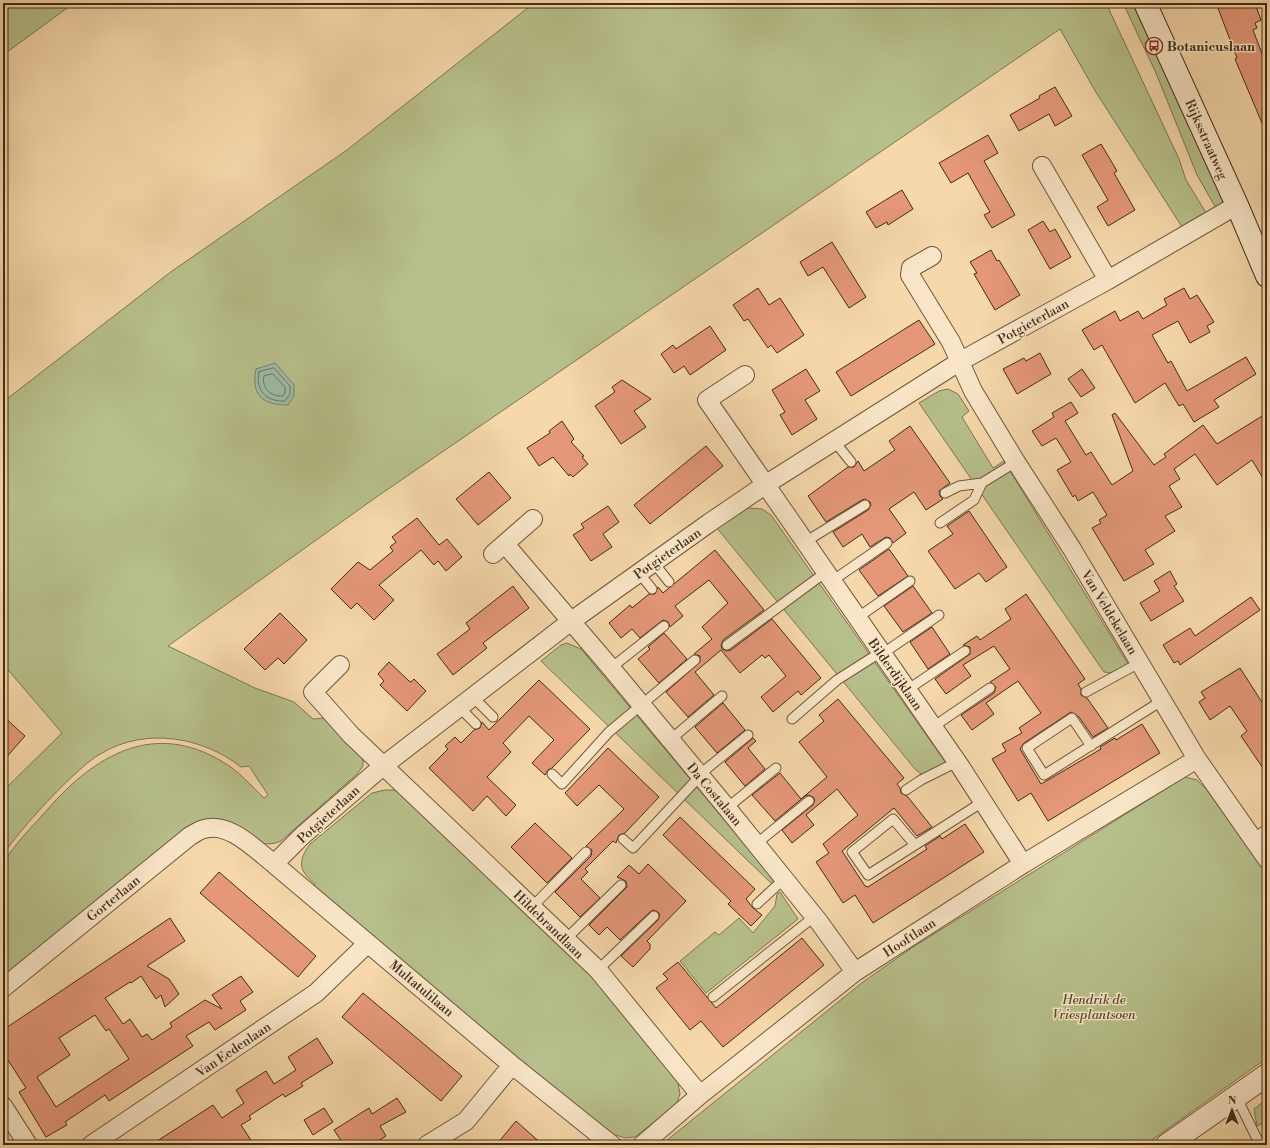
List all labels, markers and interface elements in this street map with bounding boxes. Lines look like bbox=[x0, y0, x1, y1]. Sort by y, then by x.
bus stop icon: Botanicuslaan bbox=[1144, 36, 1164, 56]
place label: Botanicuslaan bbox=[1167, 39, 1255, 55]
street label: Rijksstraatweg bbox=[1181, 97, 1231, 182]
street label: Potgieterlaan bbox=[995, 296, 1072, 348]
street label: Potgieterlaan bbox=[631, 525, 705, 583]
street label: Van Veldekelaan bbox=[1077, 567, 1141, 658]
street label: Bilderdijklaan bbox=[864, 635, 926, 714]
street label: Da Costalaan bbox=[683, 760, 745, 830]
street label: Potgieterlaan bbox=[294, 782, 363, 847]
street label: Gorterlaan bbox=[84, 872, 144, 925]
street label: Hildebrandlaan bbox=[510, 887, 587, 963]
street label: Hooftlaan bbox=[880, 915, 939, 961]
street label: Multatulilaan bbox=[386, 957, 457, 1020]
park label: Hendrik de Vriesplantsoen bbox=[1053, 992, 1136, 1023]
street label: Van Eedenlaan bbox=[192, 1019, 274, 1081]
north arrow bbox=[1212, 1090, 1252, 1130]
text: N bbox=[1228, 1094, 1237, 1108]

